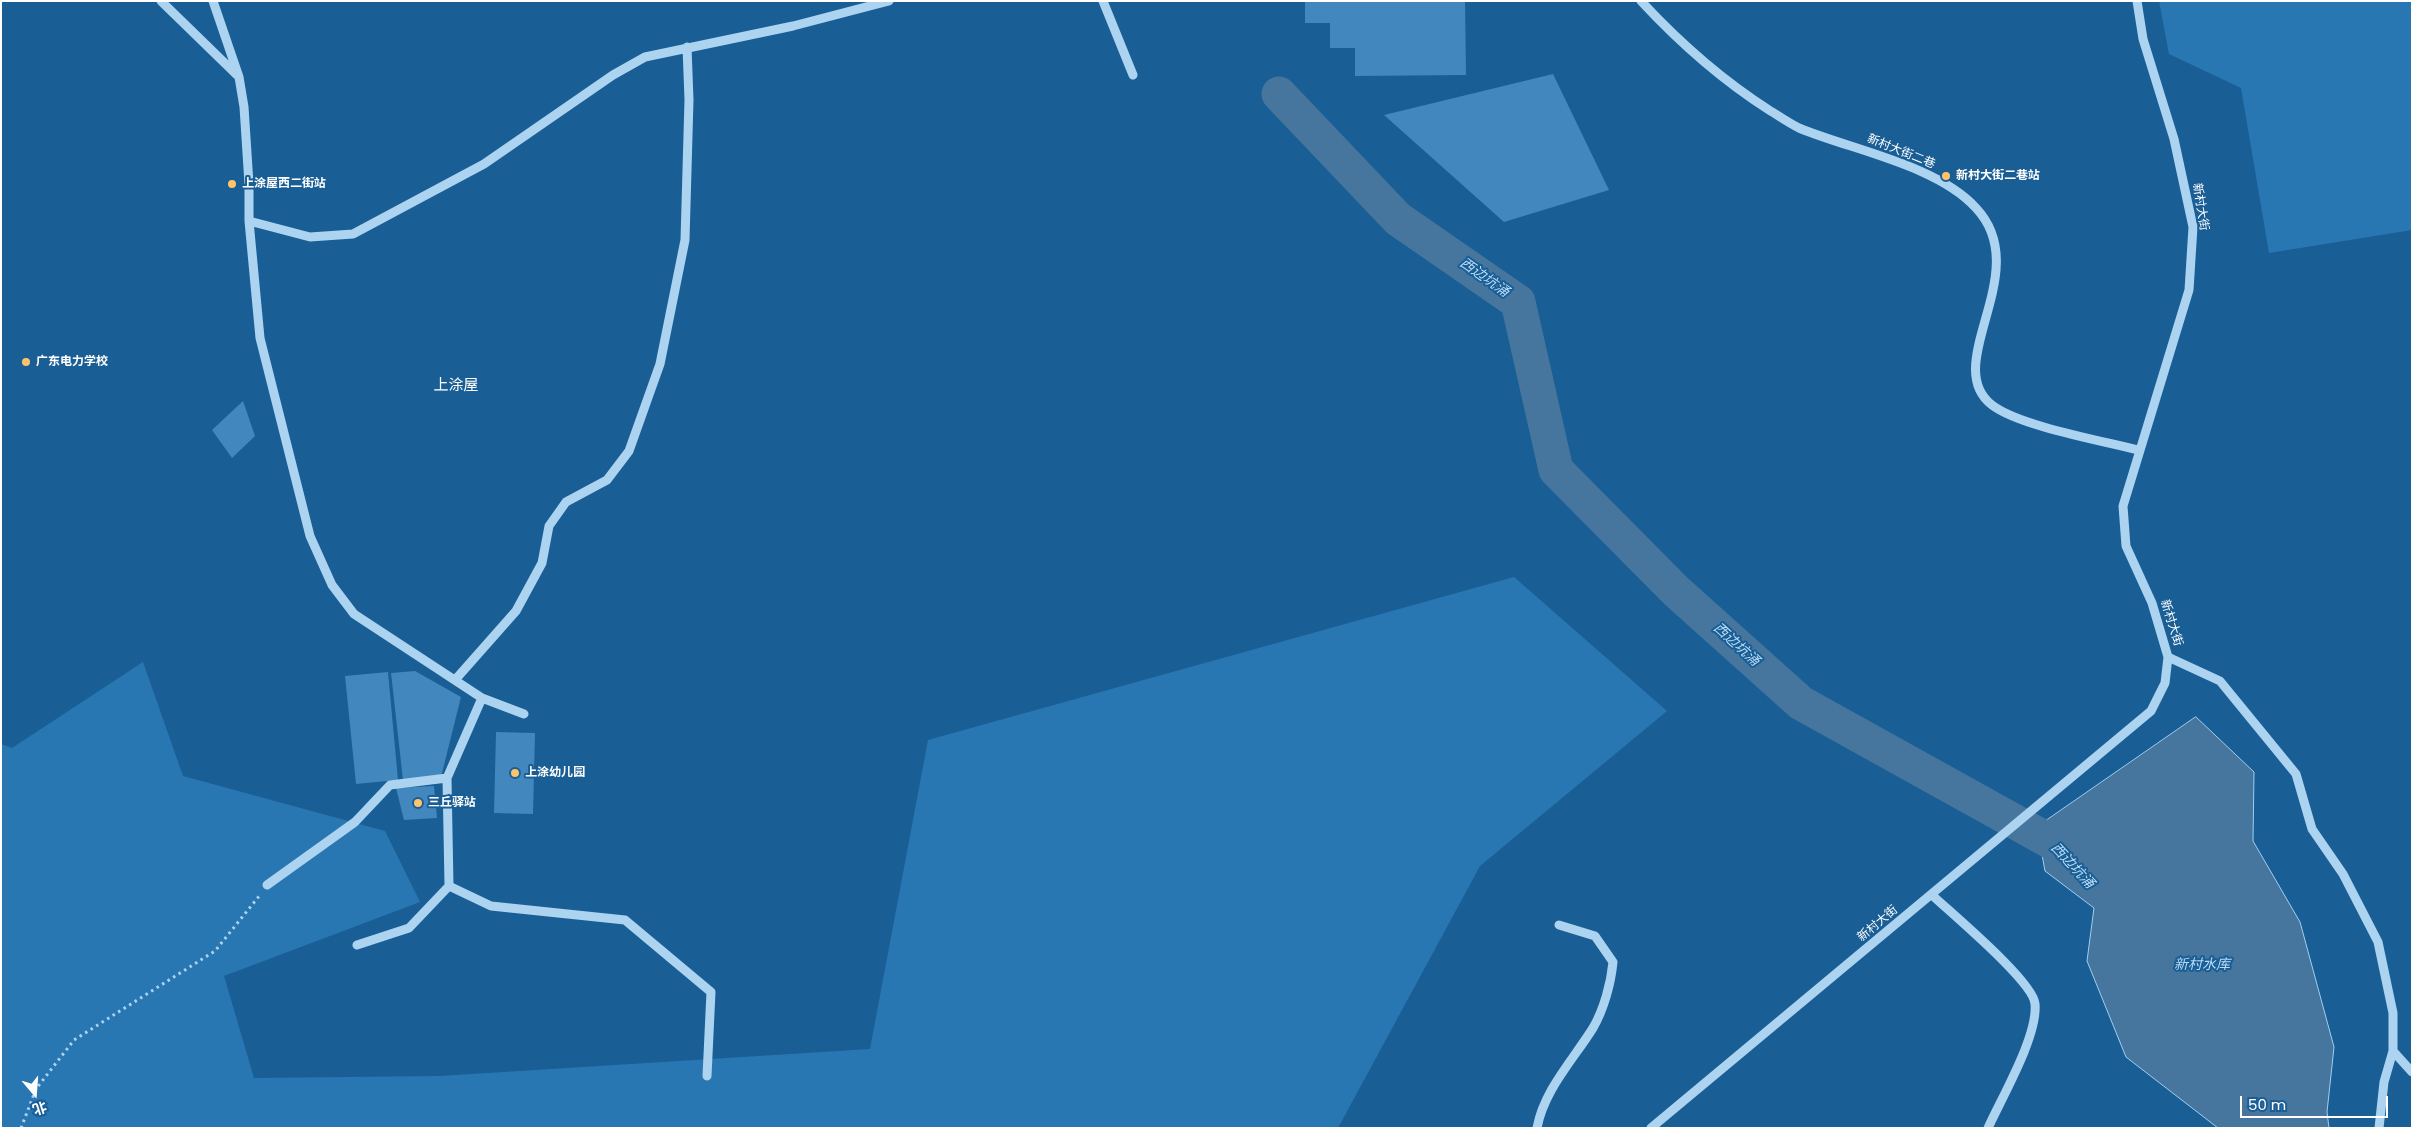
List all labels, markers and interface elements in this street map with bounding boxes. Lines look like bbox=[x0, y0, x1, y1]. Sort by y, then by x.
street label: 新村大街二巷 bbox=[1865, 132, 1937, 172]
place label: 新村大街二巷站 bbox=[1956, 169, 2040, 183]
marker: 新村大街二巷站 bbox=[1940, 170, 1952, 182]
place label: 上涂屋西二街站 bbox=[242, 177, 326, 191]
marker: 上涂屋西二街站 bbox=[226, 178, 238, 190]
street label: 新村大街 bbox=[2189, 182, 2211, 232]
water label: 西边坑涌 bbox=[1456, 255, 1512, 301]
place label: 广东电力学校 bbox=[36, 355, 108, 369]
marker: 广东电力学校 bbox=[20, 356, 32, 368]
district label: 上涂屋 bbox=[434, 377, 478, 395]
street label: 新村大街 bbox=[2157, 598, 2185, 648]
water label: 西边坑涌 bbox=[1710, 620, 1762, 670]
place label: 上涂幼儿园 bbox=[525, 766, 585, 780]
marker: 上涂幼儿园 bbox=[509, 767, 521, 779]
place label: 三丘驿站 bbox=[428, 796, 476, 810]
marker: 三丘驿站 bbox=[412, 797, 424, 809]
water label: 西边坑涌 bbox=[2047, 840, 2097, 892]
street label: 新村大街 bbox=[1855, 903, 1901, 945]
water label: 新村水库 bbox=[2174, 957, 2230, 973]
north arrow bbox=[10, 1069, 60, 1119]
scale bar bbox=[2243, 1086, 2390, 1118]
text: 50 m bbox=[2248, 1094, 2286, 1115]
text: 北 bbox=[30, 1097, 49, 1120]

